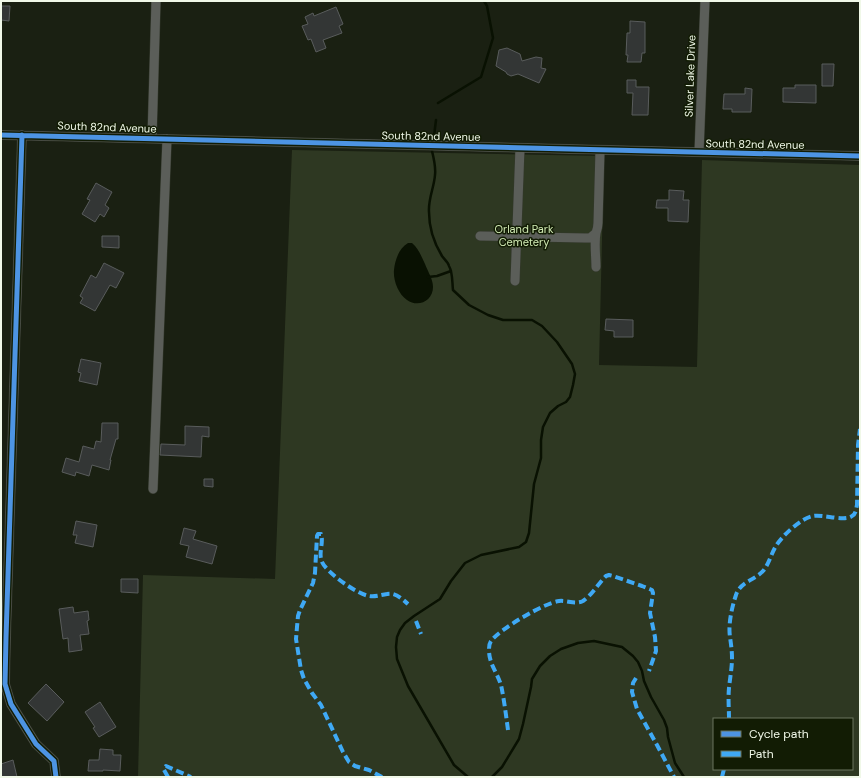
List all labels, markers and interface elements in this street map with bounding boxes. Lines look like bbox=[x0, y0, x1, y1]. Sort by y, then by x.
street label: Silver Lake Drive bbox=[682, 35, 698, 117]
street label: South 82nd Avenue bbox=[57, 118, 157, 136]
street label: South 82nd Avenue bbox=[381, 128, 481, 144]
street label: South 82nd Avenue bbox=[705, 136, 805, 152]
park label: Orland Park Cemetery bbox=[495, 222, 554, 249]
legend bbox=[713, 718, 853, 770]
text: Cycle path bbox=[749, 726, 809, 742]
text: Path bbox=[749, 746, 774, 762]

